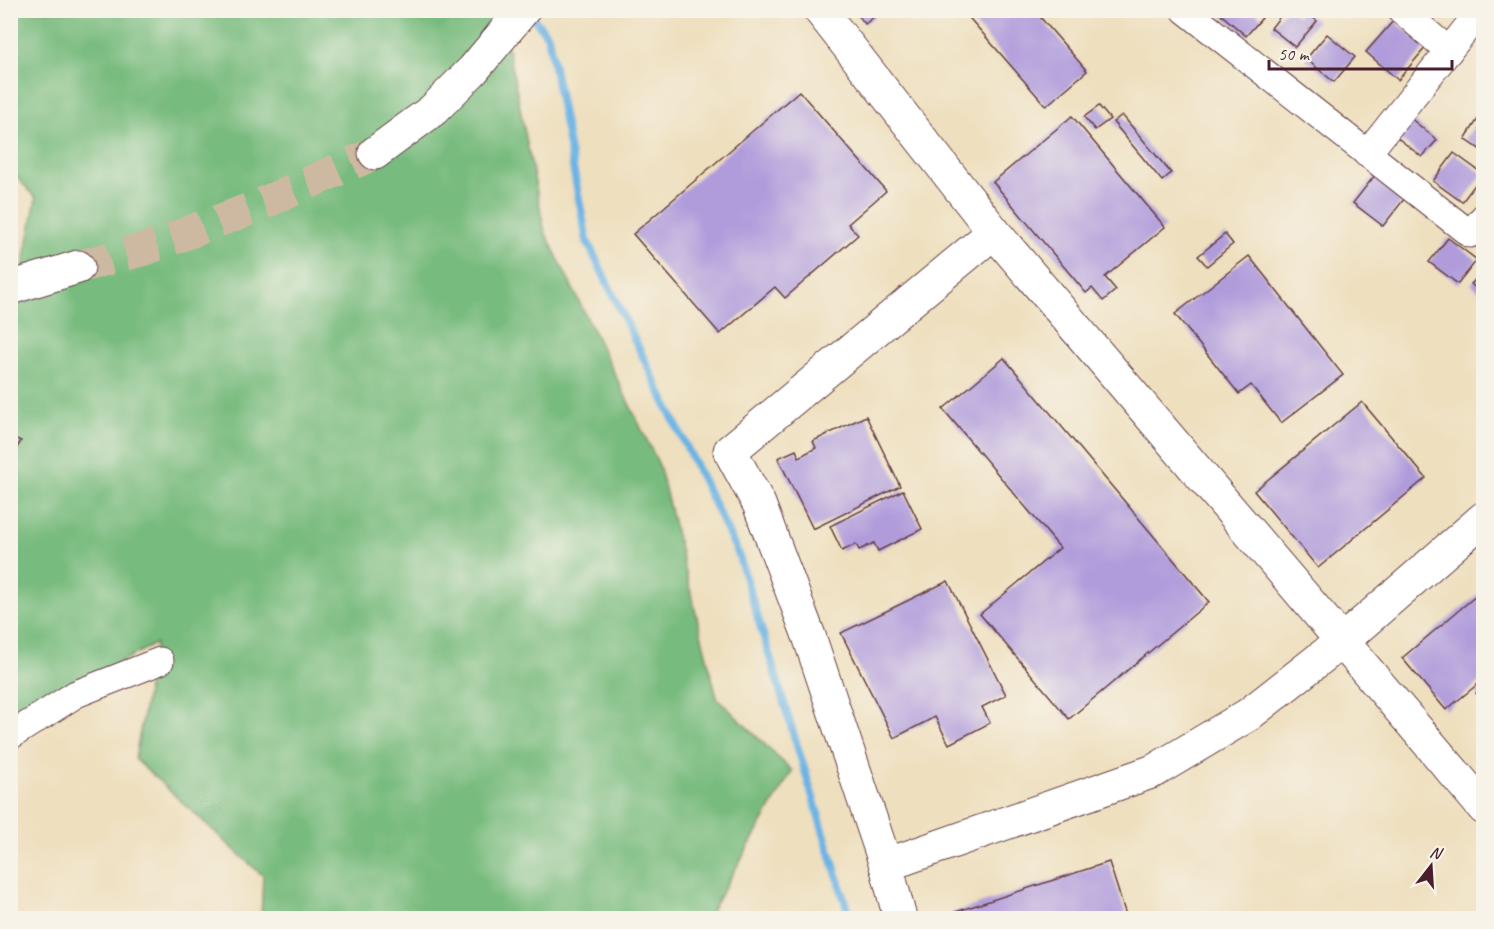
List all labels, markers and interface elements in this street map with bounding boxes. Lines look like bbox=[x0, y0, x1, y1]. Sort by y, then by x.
scale bar bbox=[1269, 33, 1452, 71]
text: 50 m bbox=[1278, 43, 1311, 65]
north arrow bbox=[1401, 836, 1461, 896]
text: N bbox=[1427, 842, 1446, 865]

